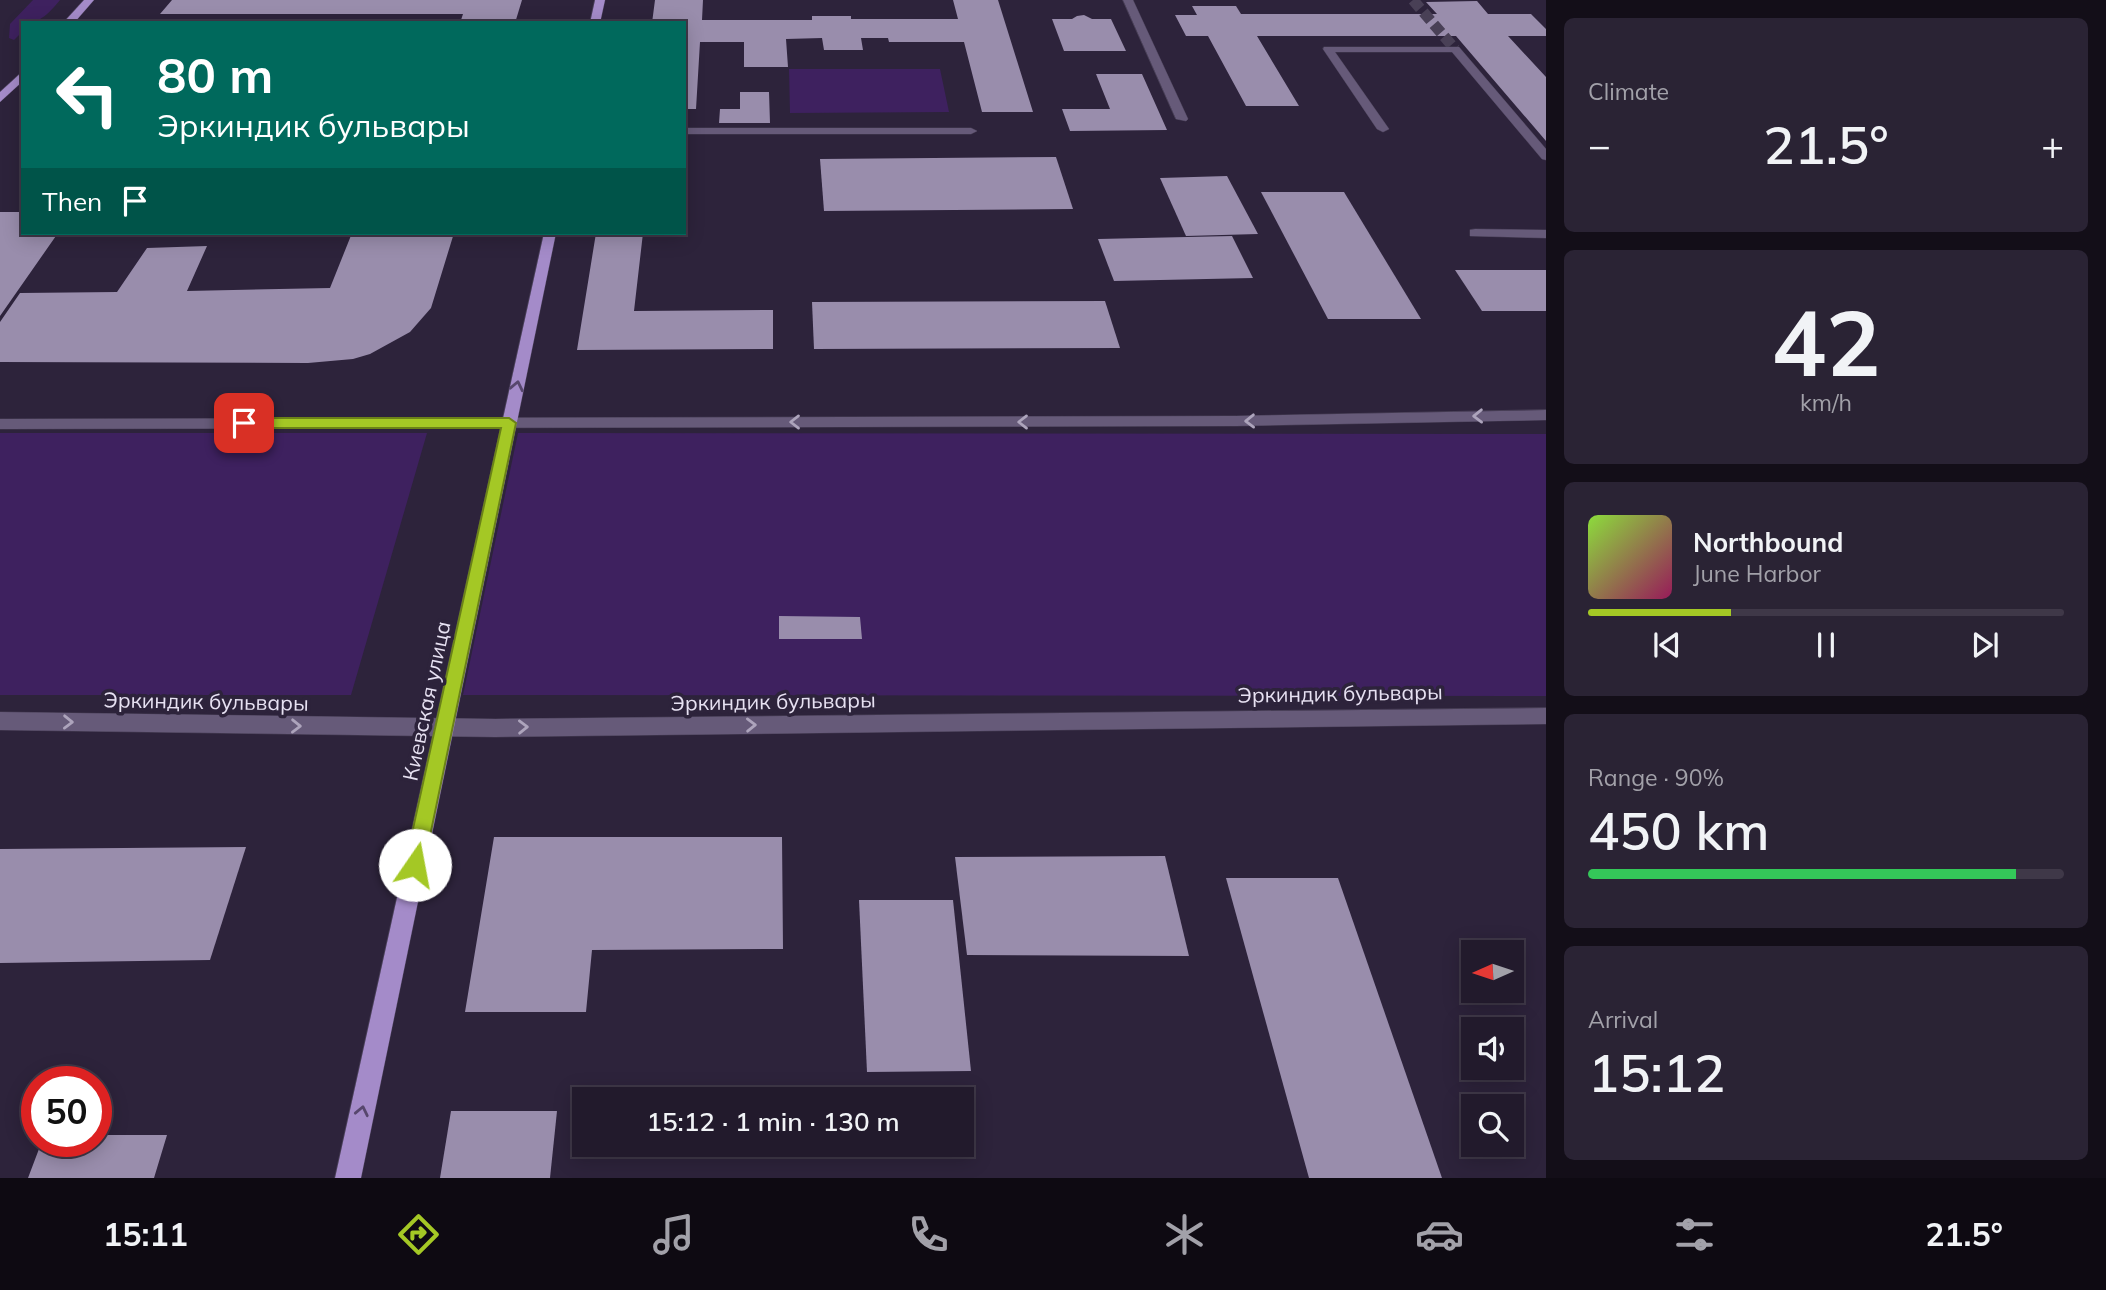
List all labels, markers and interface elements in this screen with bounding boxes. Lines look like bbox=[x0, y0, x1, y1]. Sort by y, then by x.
text: 80 m bbox=[157, 44, 273, 105]
icon: left bbox=[42, 49, 133, 140]
text: Climate bbox=[1588, 77, 1669, 106]
text: Эркиндик бульвары bbox=[157, 105, 470, 145]
text: 21.5° bbox=[1763, 112, 1889, 177]
text: − bbox=[1588, 121, 1611, 169]
text: + bbox=[2041, 121, 2064, 169]
icon: arrive bbox=[116, 182, 154, 220]
text: Then bbox=[42, 185, 102, 218]
text: 42 bbox=[1771, 285, 1881, 399]
one-way arrow bbox=[509, 380, 524, 392]
text: km/h bbox=[1800, 388, 1852, 417]
pin bbox=[214, 393, 274, 453]
icon: arrive bbox=[225, 404, 263, 442]
one-way arrow bbox=[1472, 408, 1483, 424]
one-way arrow bbox=[1245, 413, 1255, 429]
one-way arrow bbox=[790, 414, 800, 430]
one-way arrow bbox=[1017, 414, 1028, 430]
text: Northbound bbox=[1693, 526, 1843, 559]
text: June Harbor bbox=[1693, 559, 1821, 588]
street label: Киевская улица bbox=[396, 619, 456, 783]
icon: previous bbox=[1648, 626, 1686, 664]
icon: pause bbox=[1807, 626, 1845, 664]
icon: next bbox=[1966, 626, 2004, 664]
street label: Эркиндик бульвары bbox=[1237, 678, 1443, 708]
street label: Эркиндик бульвары bbox=[103, 686, 309, 716]
street label: Эркиндик бульвары bbox=[670, 686, 876, 716]
one-way arrow bbox=[63, 714, 74, 730]
one-way arrow bbox=[745, 717, 756, 732]
one-way arrow bbox=[290, 718, 301, 733]
one-way arrow bbox=[518, 720, 529, 735]
text: Range · 90% bbox=[1588, 763, 1724, 792]
text: 450 km bbox=[1588, 798, 1769, 863]
position arrow bbox=[378, 828, 452, 902]
north arrow bbox=[1461, 940, 1524, 1003]
map controls bbox=[1461, 940, 1524, 1157]
text: Arrival bbox=[1588, 1005, 1658, 1034]
button: sound bbox=[1461, 1017, 1524, 1080]
text: 15:12 bbox=[1588, 1040, 1725, 1105]
speed limit sign: 50 bbox=[21, 1066, 112, 1157]
button: search bbox=[1461, 1094, 1524, 1157]
one-way arrow bbox=[354, 1105, 369, 1117]
text: 15:12 · 1 min · 130 m bbox=[646, 1105, 900, 1138]
icon: directions bbox=[394, 1210, 443, 1259]
icon: music bbox=[649, 1210, 698, 1259]
icon: phone bbox=[904, 1210, 953, 1259]
icon: climate bbox=[1160, 1210, 1209, 1259]
icon: car bbox=[1415, 1210, 1464, 1259]
icon: filters bbox=[1670, 1210, 1719, 1259]
text: 15:11 bbox=[103, 1214, 188, 1254]
text: 21.5° bbox=[1925, 1214, 2003, 1254]

